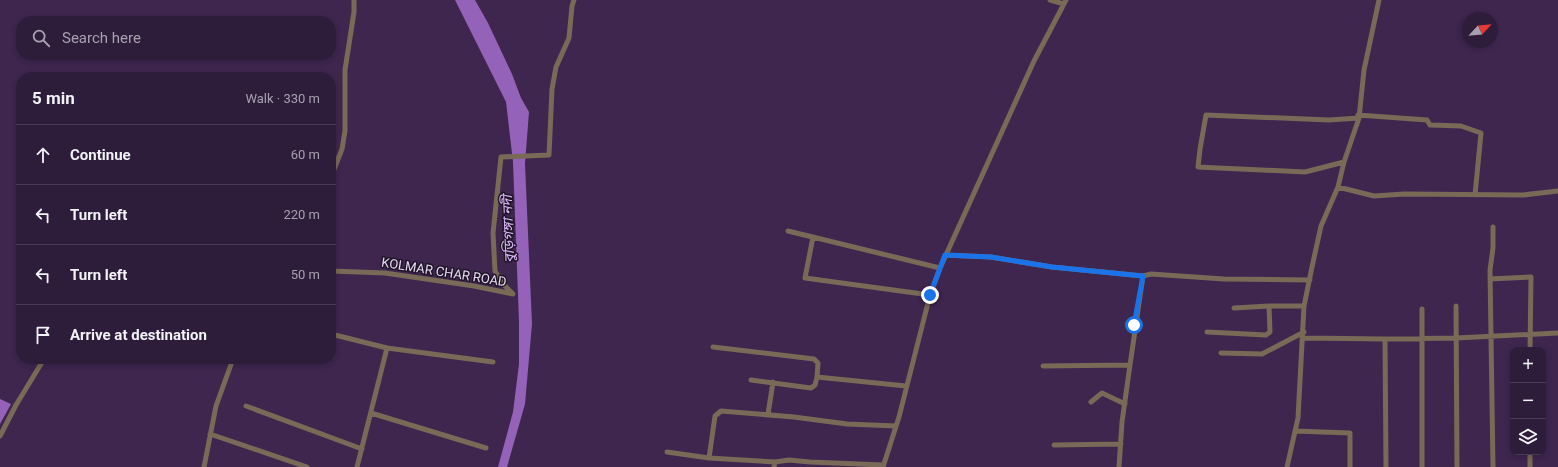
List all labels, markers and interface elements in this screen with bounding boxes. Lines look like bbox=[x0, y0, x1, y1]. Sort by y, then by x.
north arrow bbox=[1462, 12, 1498, 48]
search box bbox=[16, 16, 336, 60]
icon: search bbox=[30, 27, 52, 49]
text: Search here bbox=[62, 29, 141, 47]
text: 5 min bbox=[32, 88, 75, 108]
text: Walk · 330 m bbox=[245, 91, 320, 106]
icon: ahead bbox=[32, 144, 54, 166]
text: Continue bbox=[70, 146, 131, 164]
text: 60 m bbox=[291, 147, 320, 162]
water label: বুড়িগঙ্গা নদী bbox=[499, 192, 518, 263]
icon: left bbox=[32, 204, 54, 226]
text: Turn left bbox=[70, 206, 127, 224]
text: 220 m bbox=[283, 207, 320, 222]
street label: KOLMAR CHAR ROAD bbox=[380, 255, 508, 289]
icon: left bbox=[32, 264, 54, 286]
text: Turn left bbox=[70, 266, 127, 284]
text: 50 m bbox=[291, 267, 320, 282]
route end bbox=[921, 286, 939, 304]
route start bbox=[1125, 316, 1143, 334]
icon: arrive bbox=[32, 324, 54, 346]
text: Arrive at destination bbox=[70, 326, 207, 344]
map controls bbox=[1510, 347, 1546, 455]
button: + bbox=[1510, 347, 1546, 383]
button: − bbox=[1510, 383, 1546, 419]
button: layers bbox=[1510, 419, 1546, 455]

